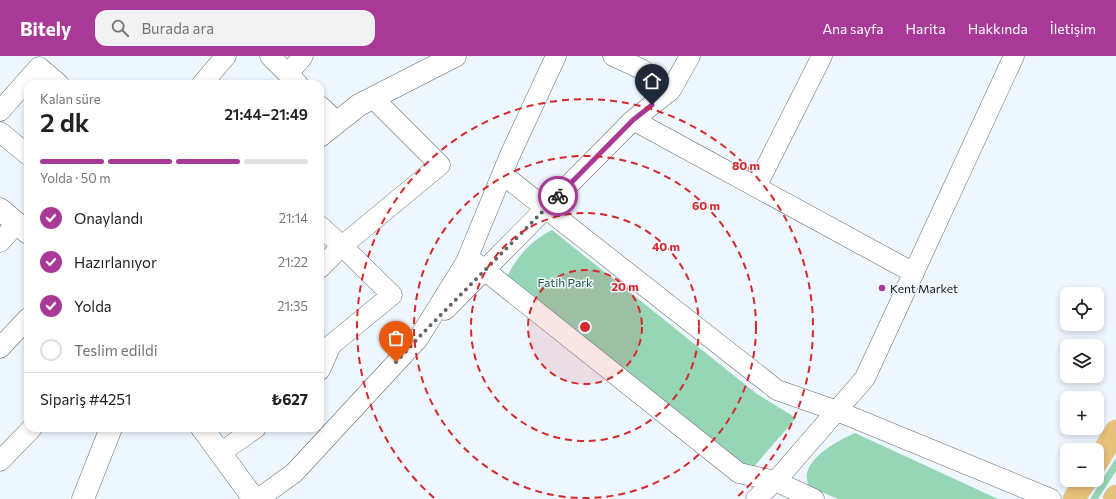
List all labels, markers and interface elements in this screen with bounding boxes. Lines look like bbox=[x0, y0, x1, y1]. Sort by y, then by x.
search box bbox=[95, 10, 375, 46]
text: Bitely bbox=[20, 17, 71, 40]
icon: search bbox=[109, 17, 131, 39]
text: Burada ara bbox=[141, 19, 214, 37]
text: Ana sayfa bbox=[822, 20, 884, 37]
text: Harita bbox=[906, 20, 946, 37]
text: Hakkında bbox=[968, 20, 1028, 37]
text: İletişim bbox=[1050, 20, 1096, 37]
pin bbox=[635, 64, 669, 105]
icon: home bbox=[641, 70, 663, 92]
text: Kalan süre bbox=[40, 91, 101, 107]
text: 21:44–21:49 bbox=[224, 105, 308, 123]
text: 2 dk bbox=[40, 106, 89, 137]
text: 80 m bbox=[732, 158, 760, 172]
text: Yolda · 50 m bbox=[40, 170, 110, 186]
courier bbox=[538, 176, 578, 216]
icon: bike bbox=[547, 185, 569, 207]
text: 60 m bbox=[692, 198, 720, 212]
icon: check bbox=[40, 207, 62, 229]
text: Onaylandı bbox=[74, 209, 143, 227]
text: 21:14 bbox=[279, 210, 308, 226]
text: 40 m bbox=[652, 239, 680, 253]
icon: check bbox=[40, 251, 62, 273]
text: Hazırlanıyor bbox=[74, 253, 157, 271]
text: 21:22 bbox=[278, 254, 308, 270]
park label: Fatih Park bbox=[537, 275, 593, 289]
text: 20 m bbox=[611, 279, 639, 293]
place label: Kent Market bbox=[890, 281, 958, 295]
marker: Kent Market bbox=[877, 283, 887, 293]
map controls bbox=[1060, 287, 1104, 487]
button: locate bbox=[1060, 287, 1104, 331]
icon: check bbox=[40, 295, 62, 317]
text: Yolda bbox=[74, 297, 112, 315]
text: 21:35 bbox=[277, 298, 308, 314]
centre of rings bbox=[578, 320, 592, 334]
pin bbox=[379, 321, 413, 362]
icon: bag bbox=[385, 327, 407, 349]
button: layers bbox=[1060, 339, 1104, 383]
text: Teslim edildi bbox=[74, 341, 158, 359]
text: Sipariş #4251 bbox=[40, 390, 131, 408]
text: ₺627 bbox=[271, 390, 308, 408]
button: + bbox=[1060, 391, 1104, 435]
button: − bbox=[1060, 443, 1104, 487]

